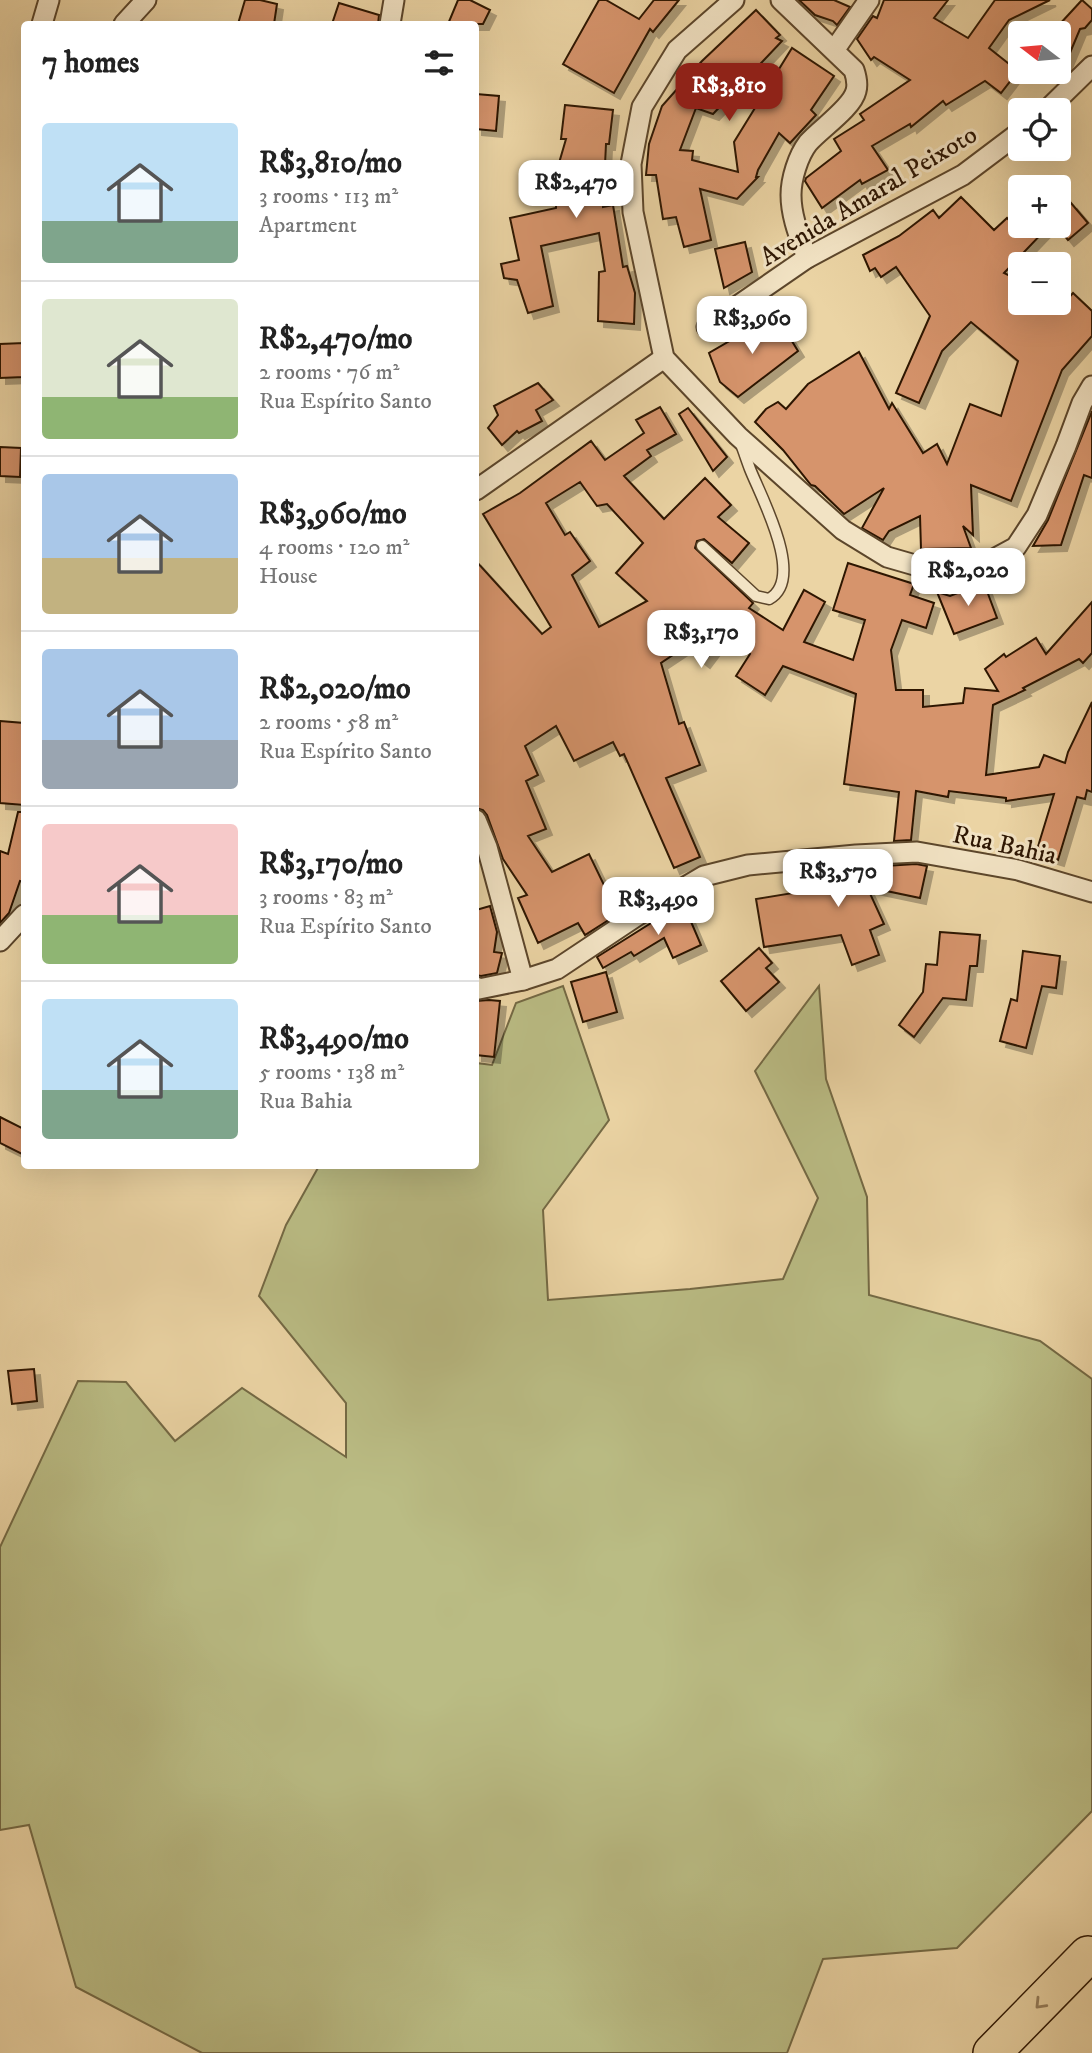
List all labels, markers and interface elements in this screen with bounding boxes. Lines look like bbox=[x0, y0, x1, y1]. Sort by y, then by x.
north arrow bbox=[1008, 21, 1071, 84]
map controls bbox=[1008, 21, 1071, 315]
icon: filters bbox=[420, 44, 458, 82]
text: 7 homes bbox=[42, 45, 139, 82]
pin: R$3,810 bbox=[664, 64, 794, 123]
text: R$3,810 bbox=[692, 71, 766, 100]
button: locate bbox=[1008, 98, 1071, 161]
street label: Avenida Amaral Peixoto bbox=[754, 118, 983, 274]
text: R$3,810/mo bbox=[259, 145, 402, 182]
icon: home bbox=[98, 151, 182, 235]
pin: R$2,470 bbox=[511, 160, 641, 220]
text: R$2,470 bbox=[534, 168, 618, 197]
button: + bbox=[1008, 175, 1071, 238]
text: 3 rooms · 113 m² bbox=[259, 182, 398, 211]
text: Apartment bbox=[259, 211, 357, 240]
button: − bbox=[1008, 252, 1071, 315]
pin: R$3,960 bbox=[687, 296, 817, 356]
text: R$3,960 bbox=[713, 304, 791, 333]
text: R$2,470/mo bbox=[259, 321, 412, 358]
icon: home bbox=[98, 327, 182, 411]
text: 2 rooms · 76 m² bbox=[259, 358, 399, 387]
text: Rua Espírito Santo bbox=[259, 387, 432, 416]
text: R$3,960/mo bbox=[259, 496, 407, 533]
icon: home bbox=[98, 502, 182, 586]
text: 4 rooms · 120 m² bbox=[259, 533, 410, 562]
pin: R$2,020 bbox=[903, 548, 1033, 608]
text: R$2,020 bbox=[927, 556, 1009, 585]
text: House bbox=[259, 562, 317, 591]
pin: R$3,170 bbox=[636, 610, 766, 670]
text: R$3,170 bbox=[663, 618, 739, 647]
text: R$2,020/mo bbox=[259, 671, 411, 708]
icon: home bbox=[98, 677, 182, 761]
text: 2 rooms · 58 m² bbox=[259, 708, 398, 737]
text: Rua Espírito Santo bbox=[259, 737, 432, 766]
street label: Rua Bahia bbox=[950, 818, 1060, 873]
text: R$3,170/mo bbox=[259, 846, 403, 883]
pin: R$3,570 bbox=[773, 850, 903, 909]
icon: home bbox=[98, 852, 182, 936]
text: R$3,570 bbox=[799, 857, 877, 886]
pin: R$3,490 bbox=[593, 878, 723, 937]
text: 3 rooms · 83 m² bbox=[259, 883, 393, 912]
text: R$3,490 bbox=[618, 885, 698, 914]
text: Rua Espírito Santo bbox=[259, 912, 432, 941]
text: R$3,490/mo bbox=[259, 1021, 409, 1058]
icon: home bbox=[98, 1027, 182, 1111]
text: 5 rooms · 138 m² bbox=[259, 1058, 404, 1087]
text: Rua Bahia bbox=[259, 1087, 352, 1116]
one-way arrow bbox=[1035, 1995, 1048, 2008]

